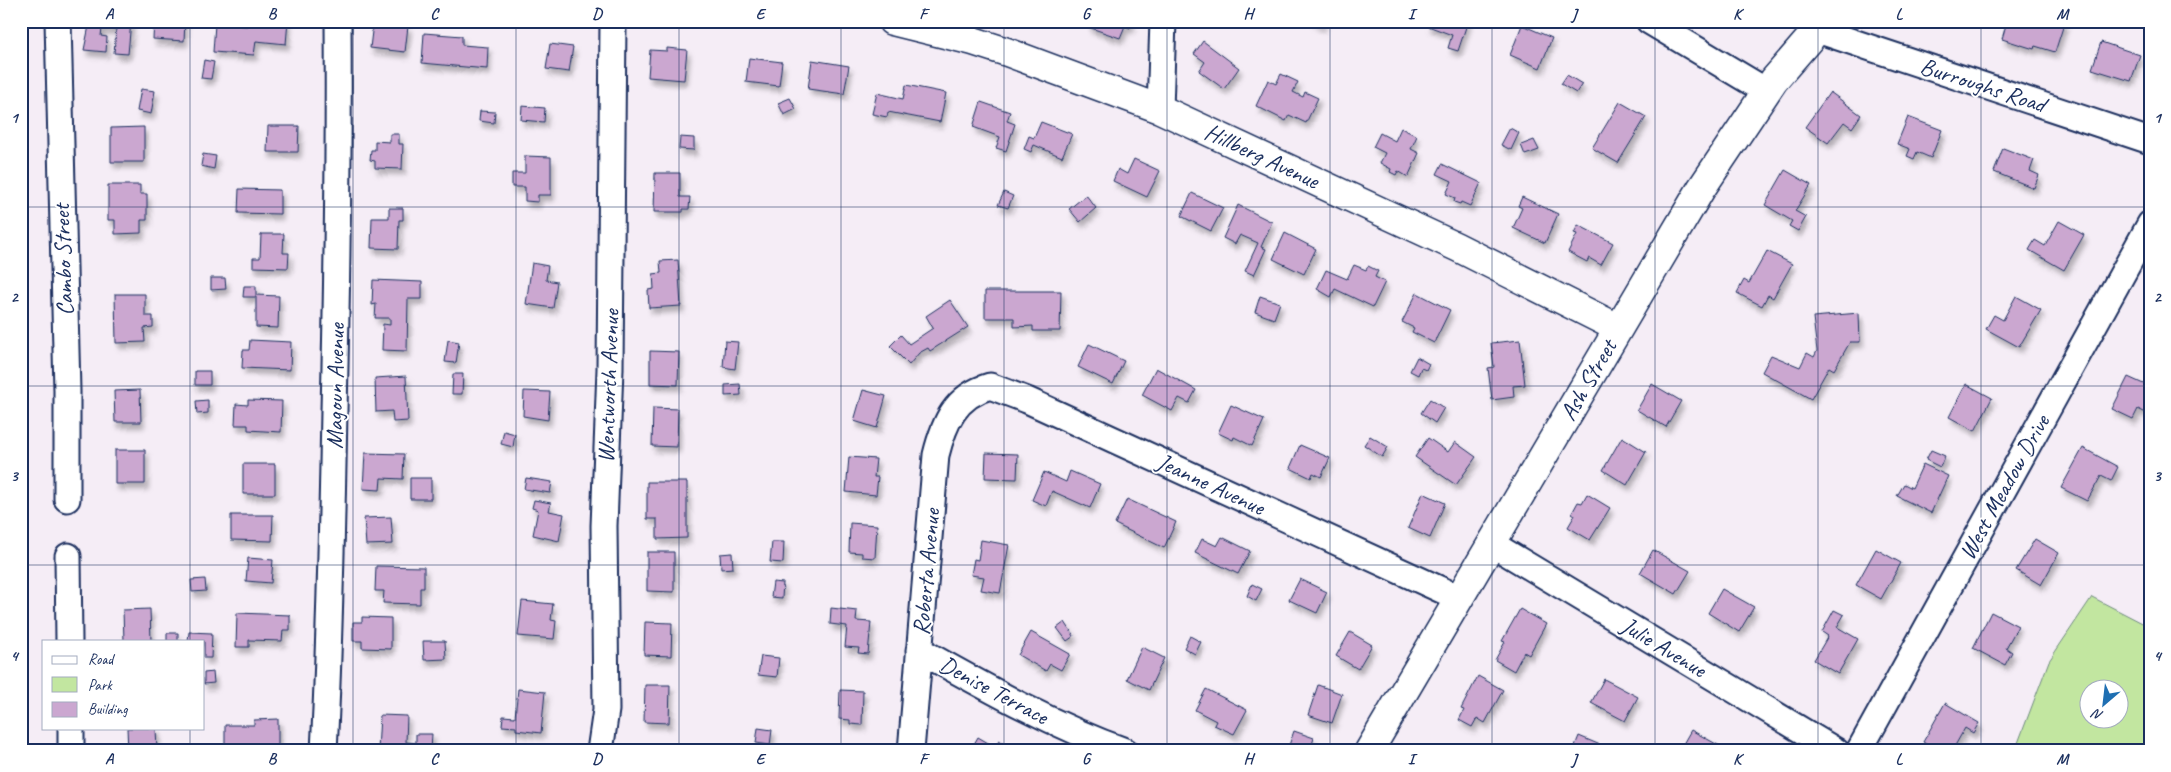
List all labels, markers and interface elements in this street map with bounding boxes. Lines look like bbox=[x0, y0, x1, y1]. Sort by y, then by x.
text: A bbox=[105, 4, 115, 24]
text: B bbox=[268, 4, 278, 24]
text: C bbox=[430, 4, 440, 24]
text: D bbox=[592, 4, 603, 24]
text: E bbox=[756, 4, 767, 24]
text: F bbox=[919, 4, 930, 24]
text: G bbox=[1082, 4, 1092, 24]
text: H bbox=[1243, 4, 1255, 24]
text: I bbox=[1408, 4, 1418, 24]
text: J bbox=[1570, 4, 1579, 24]
text: K bbox=[1733, 4, 1745, 24]
text: L bbox=[1896, 4, 1904, 24]
text: M bbox=[2056, 4, 2070, 24]
street label: Burroughs Road bbox=[1917, 51, 2053, 120]
text: 1 bbox=[10, 108, 19, 128]
text: 1 bbox=[2153, 108, 2162, 128]
street label: Hillberg Avenue bbox=[1200, 117, 1326, 196]
street label: Cambo Street bbox=[46, 202, 80, 316]
text: 2 bbox=[10, 287, 19, 307]
text: 2 bbox=[2153, 287, 2162, 307]
street label: Wentworth Avenue bbox=[590, 307, 626, 463]
street label: Magoun Avenue bbox=[319, 321, 351, 449]
street label: Ash Street bbox=[1553, 332, 1624, 426]
street label: West Meadow Drive bbox=[1952, 407, 2057, 565]
street label: Jeanne Avenue bbox=[1152, 446, 1271, 523]
text: 3 bbox=[10, 466, 19, 486]
text: 3 bbox=[2153, 466, 2162, 486]
street label: Roberta Avenue bbox=[906, 505, 947, 636]
street label: Julie Avenue bbox=[1615, 610, 1714, 685]
legend bbox=[42, 640, 205, 730]
text: 4 bbox=[10, 646, 19, 666]
text: 4 bbox=[2153, 646, 2162, 666]
street label: Denise Terrace bbox=[935, 649, 1055, 732]
text: Road bbox=[88, 650, 115, 669]
text: Park bbox=[88, 676, 113, 695]
north arrow bbox=[2078, 680, 2128, 730]
text: Building bbox=[88, 700, 128, 719]
text: N bbox=[2088, 704, 2106, 725]
text: A bbox=[105, 749, 115, 769]
text: B bbox=[268, 749, 278, 769]
text: C bbox=[430, 749, 440, 769]
text: D bbox=[592, 749, 603, 769]
text: E bbox=[756, 749, 767, 769]
text: F bbox=[919, 749, 930, 769]
text: G bbox=[1082, 749, 1092, 769]
text: H bbox=[1243, 749, 1255, 769]
text: I bbox=[1408, 749, 1418, 769]
text: J bbox=[1570, 749, 1579, 769]
text: K bbox=[1733, 749, 1745, 769]
text: L bbox=[1896, 749, 1904, 769]
text: M bbox=[2056, 749, 2070, 769]

